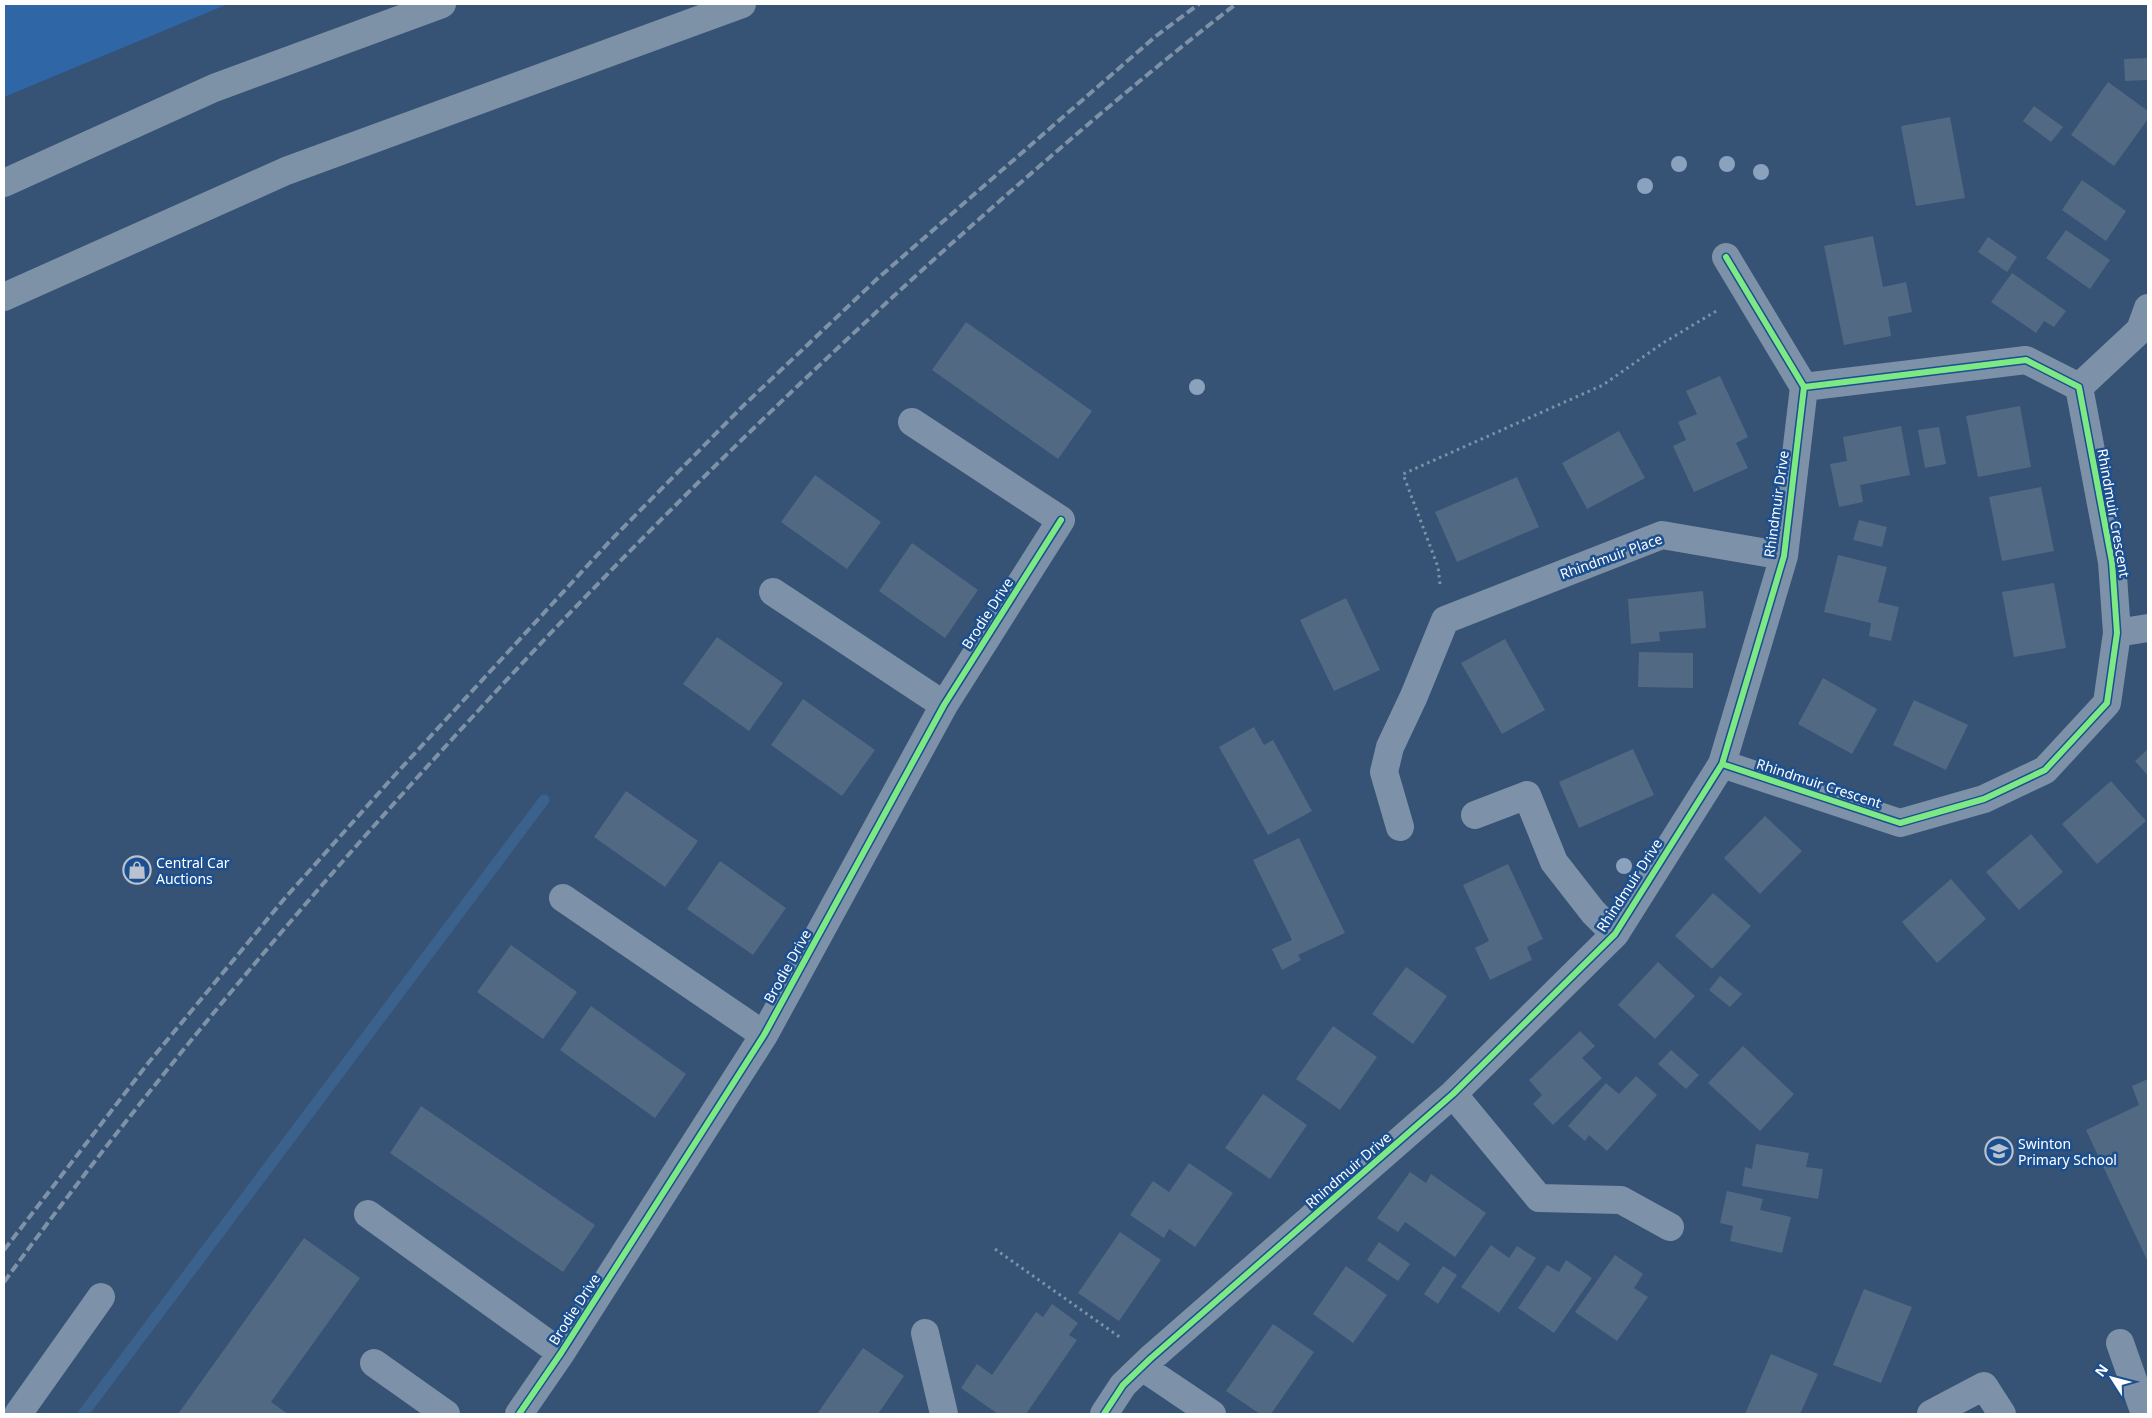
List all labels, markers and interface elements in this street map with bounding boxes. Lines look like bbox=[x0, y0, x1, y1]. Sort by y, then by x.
street label: Rhindmuir Crescent bbox=[2093, 447, 2135, 579]
street label: Rhindmuir Drive bbox=[1759, 449, 1793, 559]
street label: Rhindmuir Place bbox=[1557, 529, 1665, 583]
street label: Brodie Drive bbox=[957, 574, 1017, 652]
street label: Rhindmuir Crescent bbox=[1754, 754, 1884, 812]
street label: Rhindmuir Drive bbox=[1592, 835, 1666, 935]
place label: Central Car Auctions bbox=[156, 853, 230, 888]
shop icon: Central Car Auctions bbox=[122, 855, 152, 885]
street label: Brodie Drive bbox=[759, 926, 815, 1006]
street label: Rhindmuir Drive bbox=[1301, 1127, 1395, 1212]
place label: Swinton Primary School bbox=[2018, 1134, 2117, 1169]
school or university icon: Swinton Primary School bbox=[1984, 1136, 2014, 1166]
street label: Brodie Drive bbox=[544, 1270, 604, 1348]
north arrow bbox=[2087, 1353, 2137, 1403]
text: N bbox=[2090, 1360, 2112, 1380]

